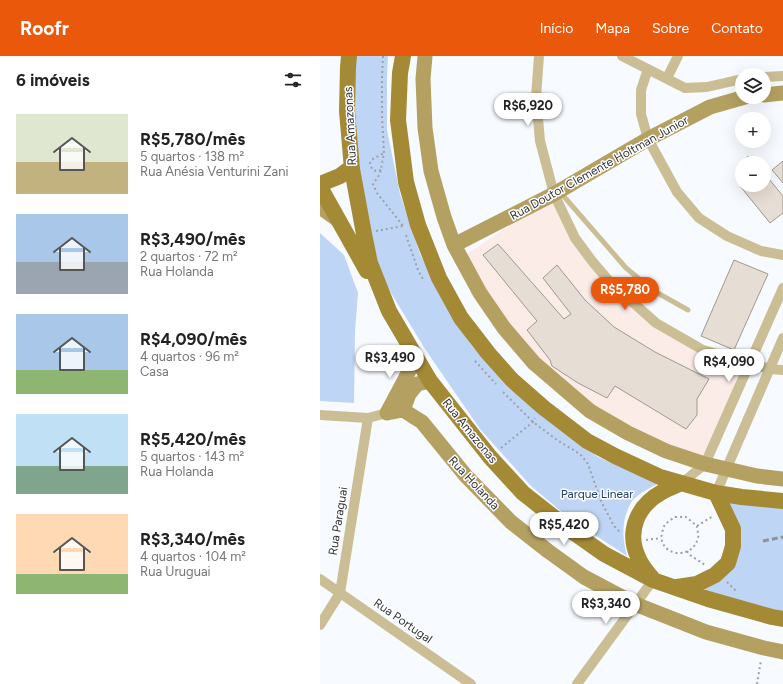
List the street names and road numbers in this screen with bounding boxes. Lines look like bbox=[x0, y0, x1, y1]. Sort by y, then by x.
street label: Rua Amazonas bbox=[341, 86, 359, 166]
street label: Rua Doutor Clemente Holtman Junior bbox=[507, 113, 691, 223]
street label: Rua Amazonas bbox=[440, 396, 501, 466]
street label: Rua Holanda bbox=[446, 453, 502, 513]
street label: Rua Paraguai bbox=[326, 486, 350, 556]
street label: Rua Portugal bbox=[371, 596, 435, 646]

